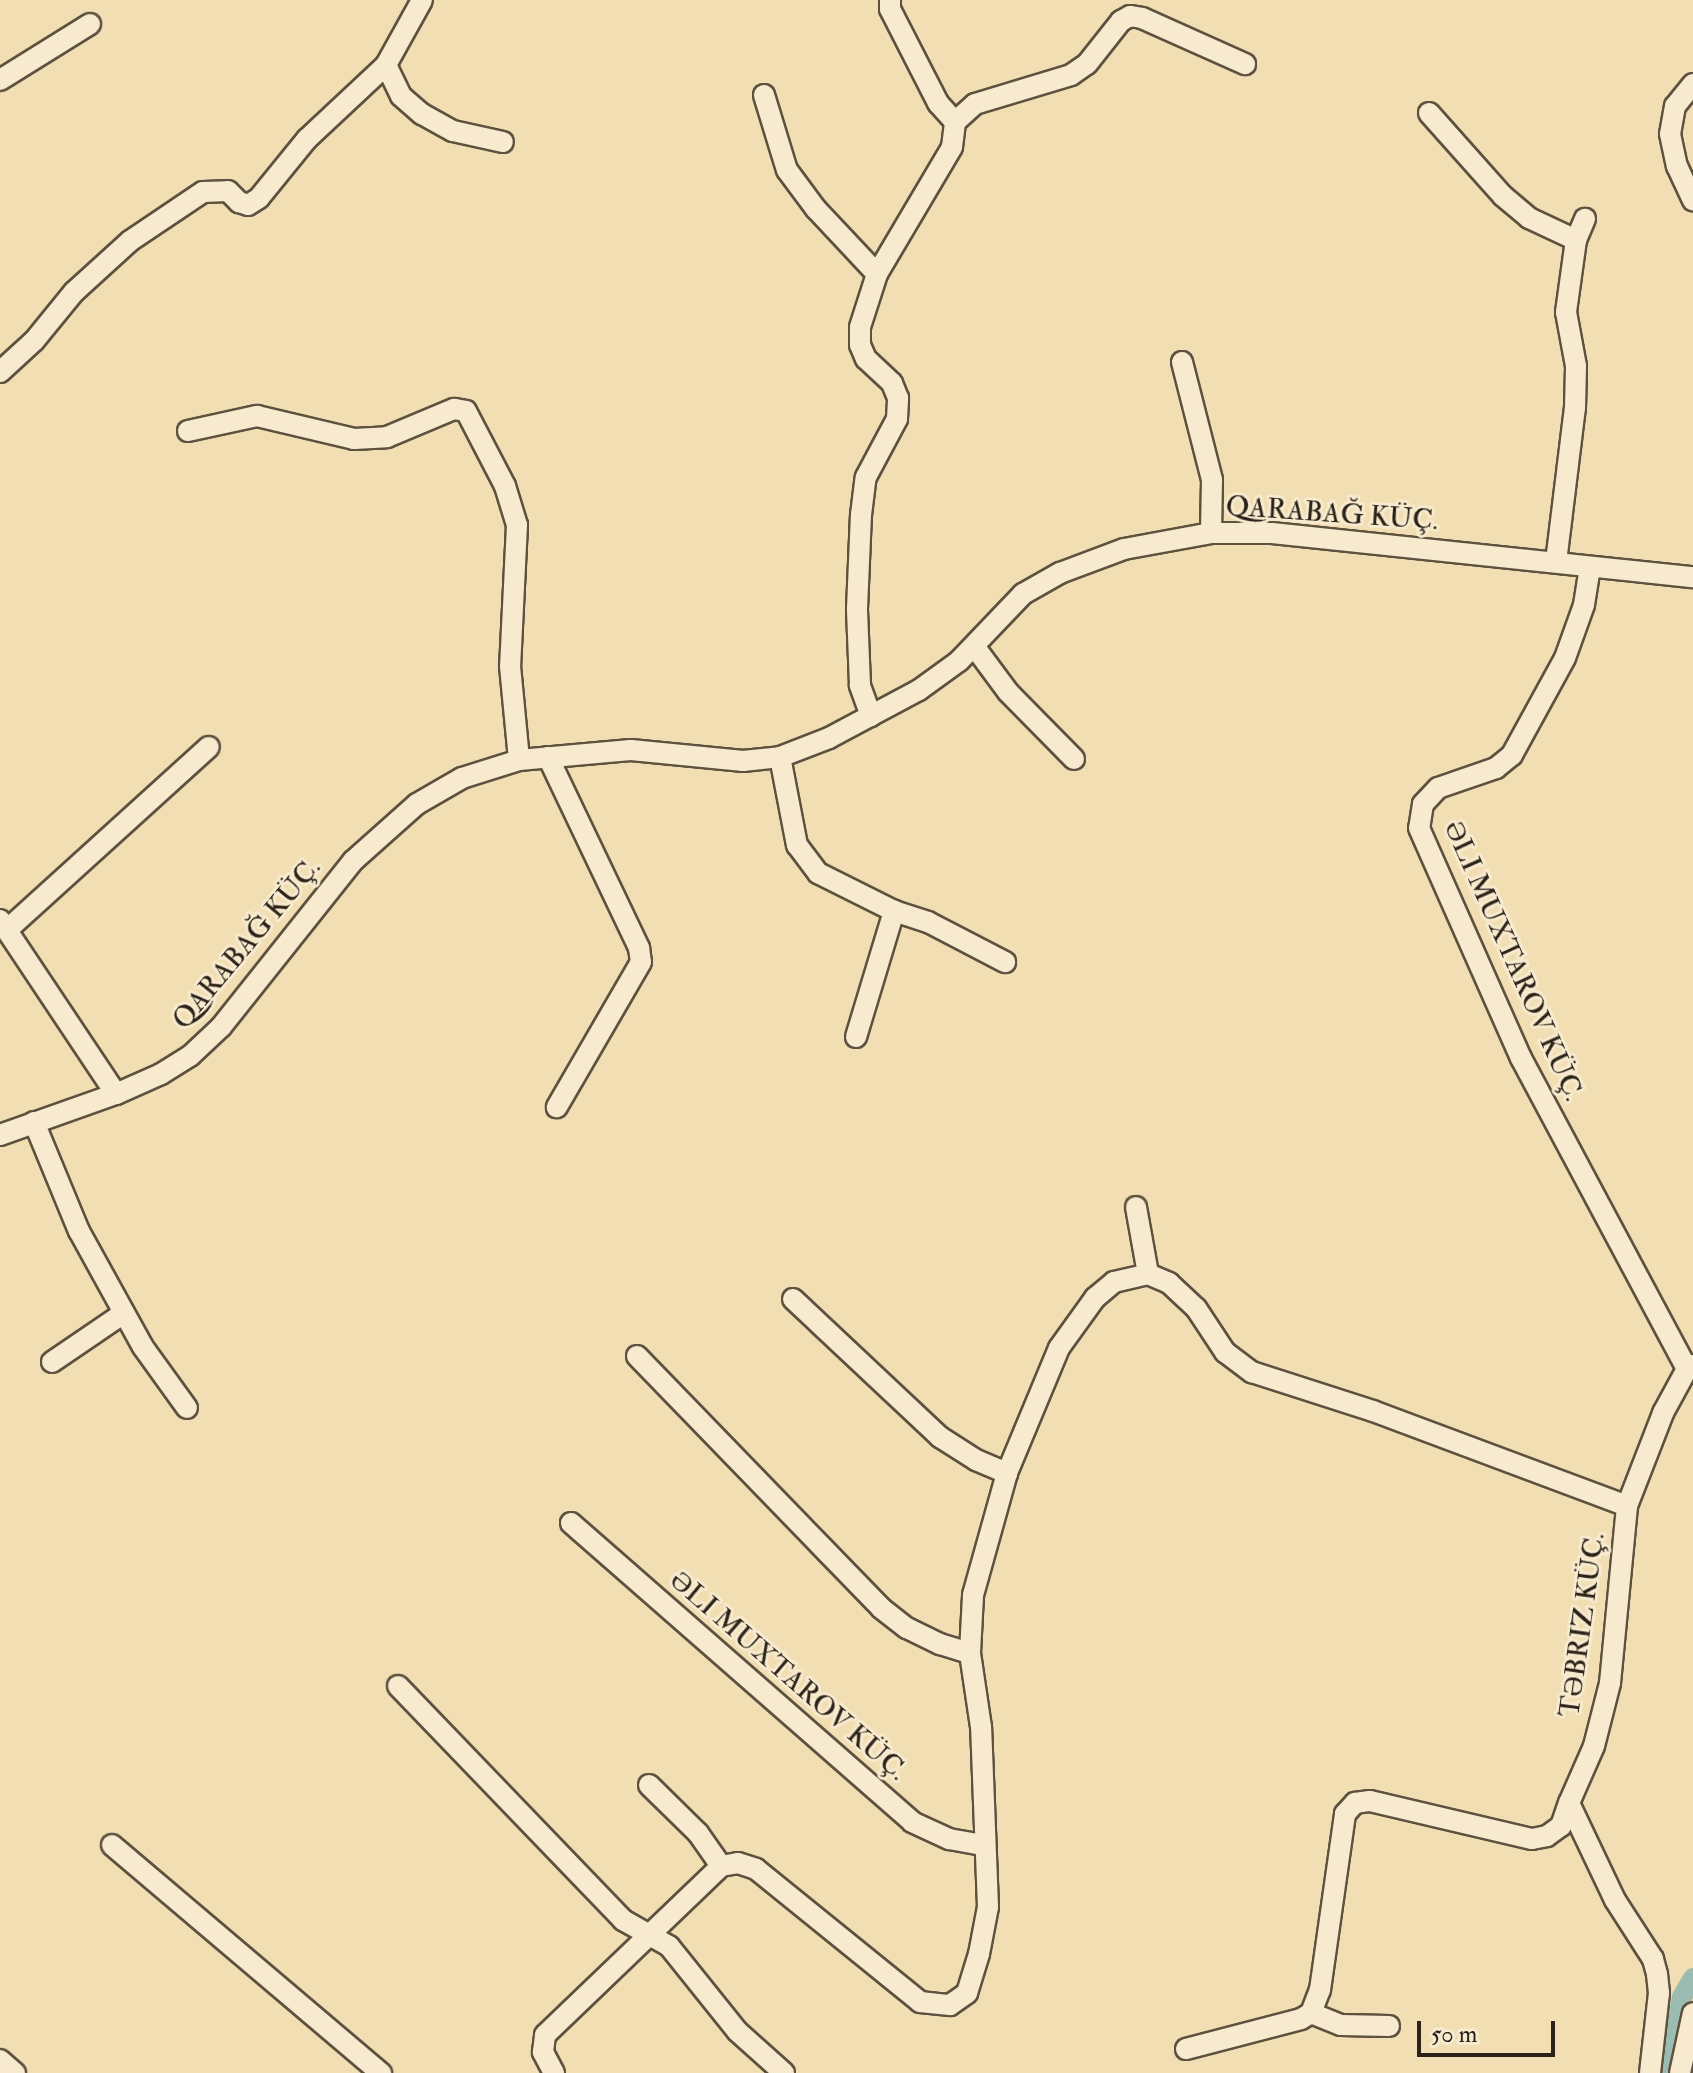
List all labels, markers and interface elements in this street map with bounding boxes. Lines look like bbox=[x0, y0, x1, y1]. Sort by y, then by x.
street label: QARABAĞ KÜÇ. bbox=[1225, 490, 1439, 538]
street label: ƏLI MUXTAROV KÜÇ. bbox=[1436, 816, 1590, 1106]
street label: QARABAĞ KÜÇ. bbox=[166, 852, 328, 1036]
street label: TƏBRIZ KÜÇ. bbox=[1553, 1531, 1613, 1719]
street label: ƏLI MUXTAROV KÜÇ. bbox=[663, 1564, 913, 1788]
scale bar bbox=[1421, 2005, 1559, 2055]
text: 50 m bbox=[1431, 2019, 1477, 2050]

